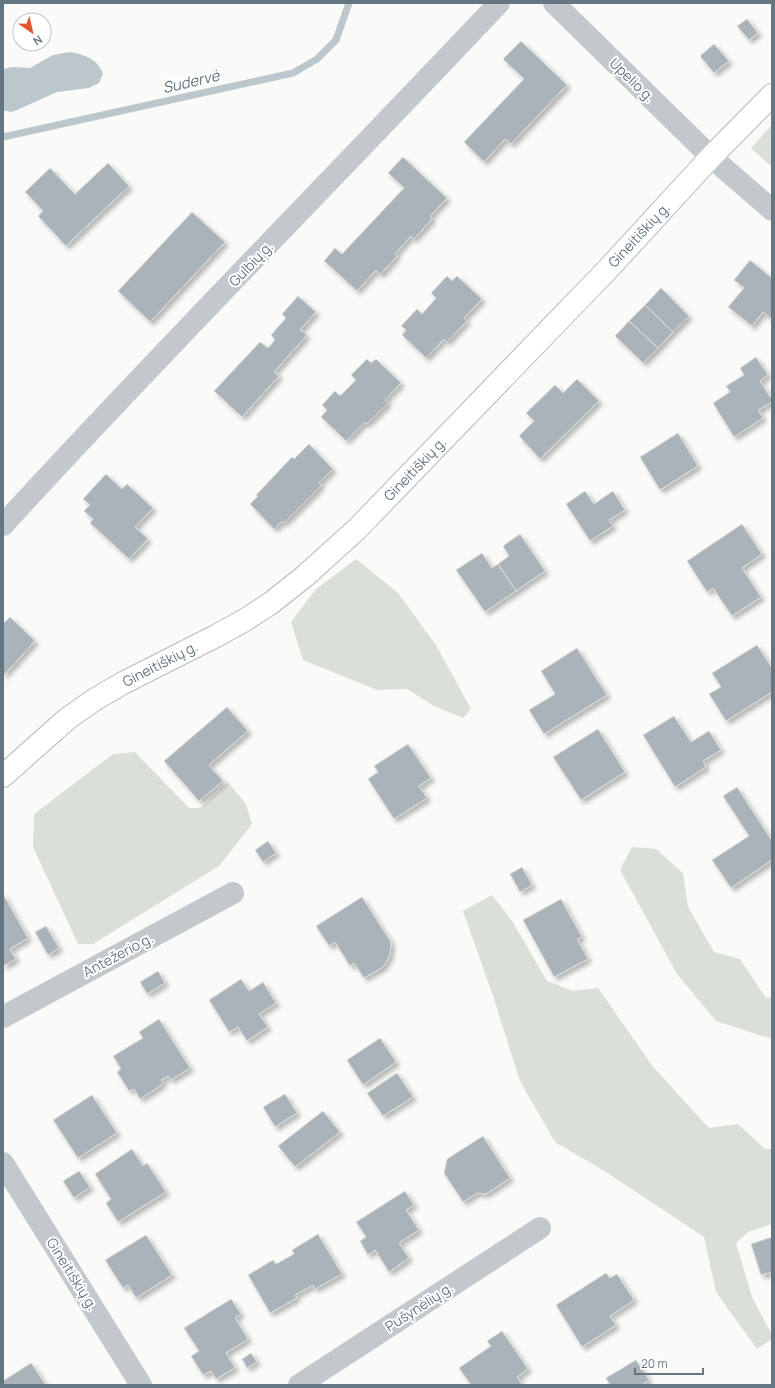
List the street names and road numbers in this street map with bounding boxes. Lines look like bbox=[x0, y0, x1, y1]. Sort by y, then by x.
street label: Upelio g. bbox=[606, 53, 659, 106]
street label: Gineitiškių g. bbox=[604, 198, 674, 271]
street label: Gulbių g. bbox=[224, 237, 277, 290]
street label: Gineitiškių g. bbox=[379, 432, 450, 505]
street label: Gineitiškių g. bbox=[119, 636, 201, 691]
street label: Antežerio g. bbox=[79, 928, 156, 981]
street label: Gineitiškių g. bbox=[43, 1234, 102, 1314]
street label: Pušynėlių g. bbox=[381, 1278, 456, 1336]

